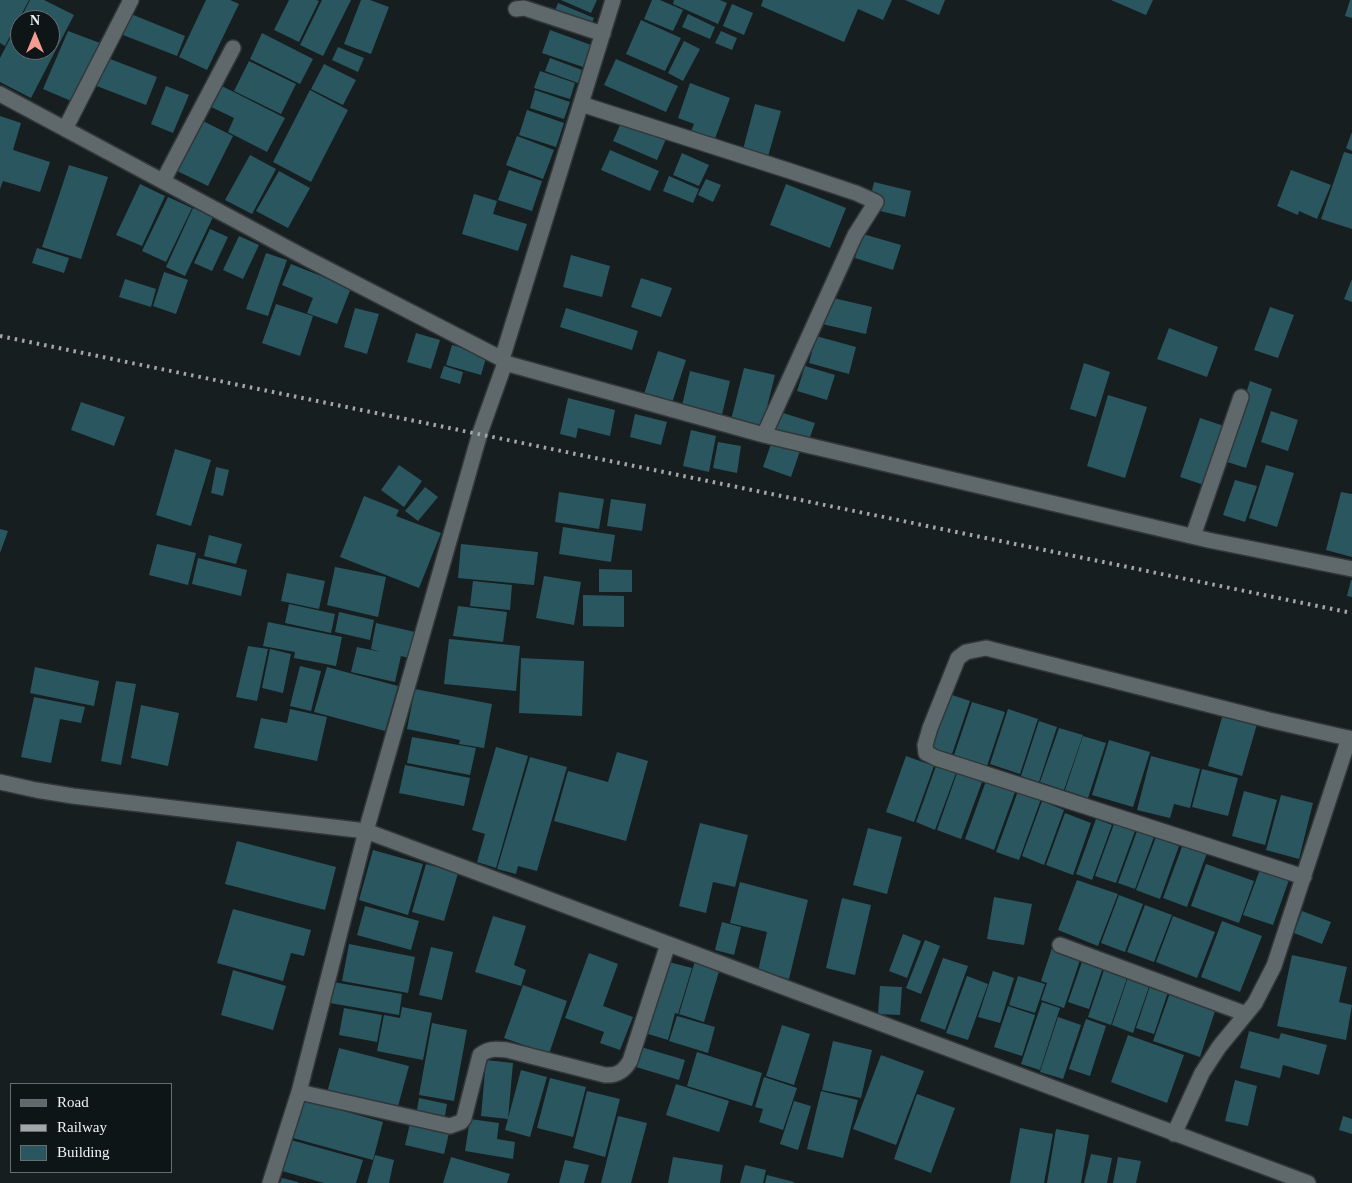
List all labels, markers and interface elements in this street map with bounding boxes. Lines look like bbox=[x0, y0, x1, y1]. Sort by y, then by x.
north arrow bbox=[10, 10, 60, 60]
text: N bbox=[30, 13, 40, 28]
legend bbox=[10, 1083, 172, 1173]
text: Road bbox=[57, 1094, 89, 1110]
text: Railway bbox=[57, 1119, 107, 1135]
text: Building bbox=[57, 1144, 110, 1160]

